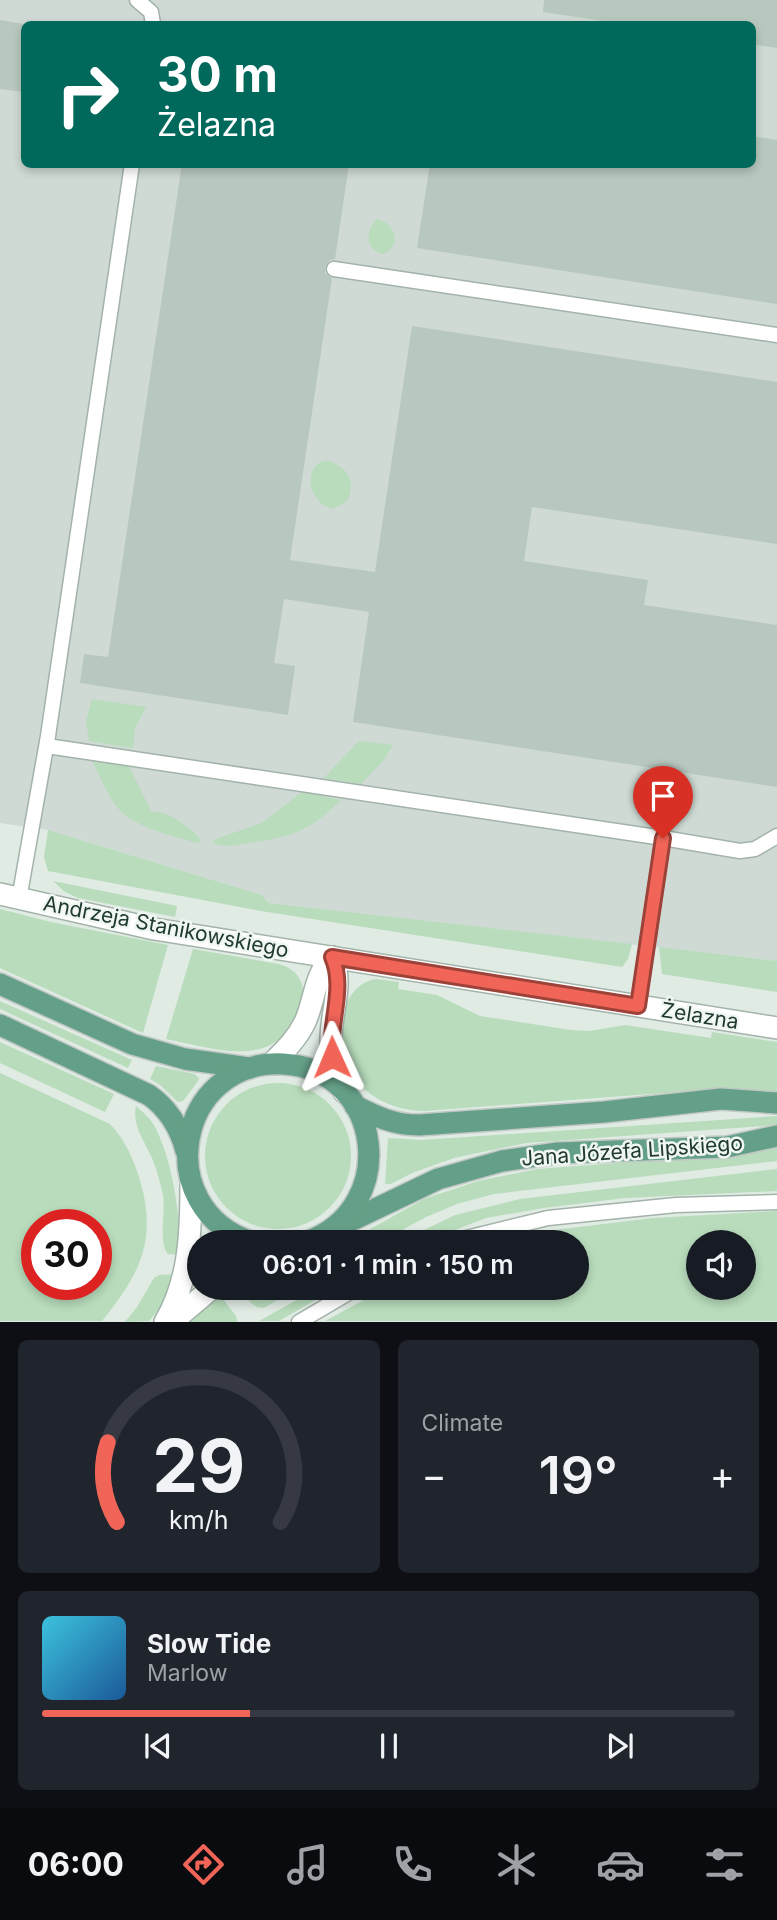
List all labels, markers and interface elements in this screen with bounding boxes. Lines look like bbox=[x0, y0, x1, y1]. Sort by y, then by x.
text: 30 m bbox=[157, 45, 278, 104]
icon: right bbox=[42, 49, 133, 140]
text: Żelazna bbox=[157, 105, 276, 144]
pin bbox=[633, 766, 693, 838]
icon: arrive bbox=[644, 777, 682, 815]
street label: Andrzeja Stanikowskiego bbox=[41, 890, 291, 963]
street label: Żelazna bbox=[660, 996, 741, 1034]
position arrow bbox=[295, 1020, 369, 1094]
street label: Jana Józefa Lipskiego bbox=[520, 1130, 744, 1171]
speed limit sign: 30 bbox=[21, 1209, 112, 1300]
map controls bbox=[686, 1230, 756, 1300]
button: sound bbox=[686, 1230, 756, 1300]
text: 06:01 · 1 min · 150 m bbox=[262, 1249, 514, 1280]
text: Climate bbox=[422, 1409, 503, 1437]
text: 29 bbox=[152, 1422, 245, 1511]
text: 19° bbox=[539, 1444, 618, 1507]
text: − bbox=[422, 1452, 447, 1498]
text: + bbox=[710, 1452, 735, 1498]
text: km/h bbox=[169, 1505, 228, 1535]
text: Slow Tide bbox=[147, 1628, 271, 1659]
text: Marlow bbox=[147, 1659, 227, 1687]
icon: previous bbox=[139, 1727, 177, 1765]
icon: pause bbox=[370, 1727, 408, 1765]
icon: next bbox=[601, 1727, 639, 1765]
icon: directions bbox=[179, 1840, 228, 1889]
icon: music bbox=[283, 1840, 332, 1889]
icon: phone bbox=[388, 1840, 437, 1889]
icon: climate bbox=[492, 1840, 541, 1889]
icon: car bbox=[596, 1840, 645, 1889]
icon: filters bbox=[700, 1840, 749, 1889]
text: 06:00 bbox=[28, 1845, 124, 1884]

